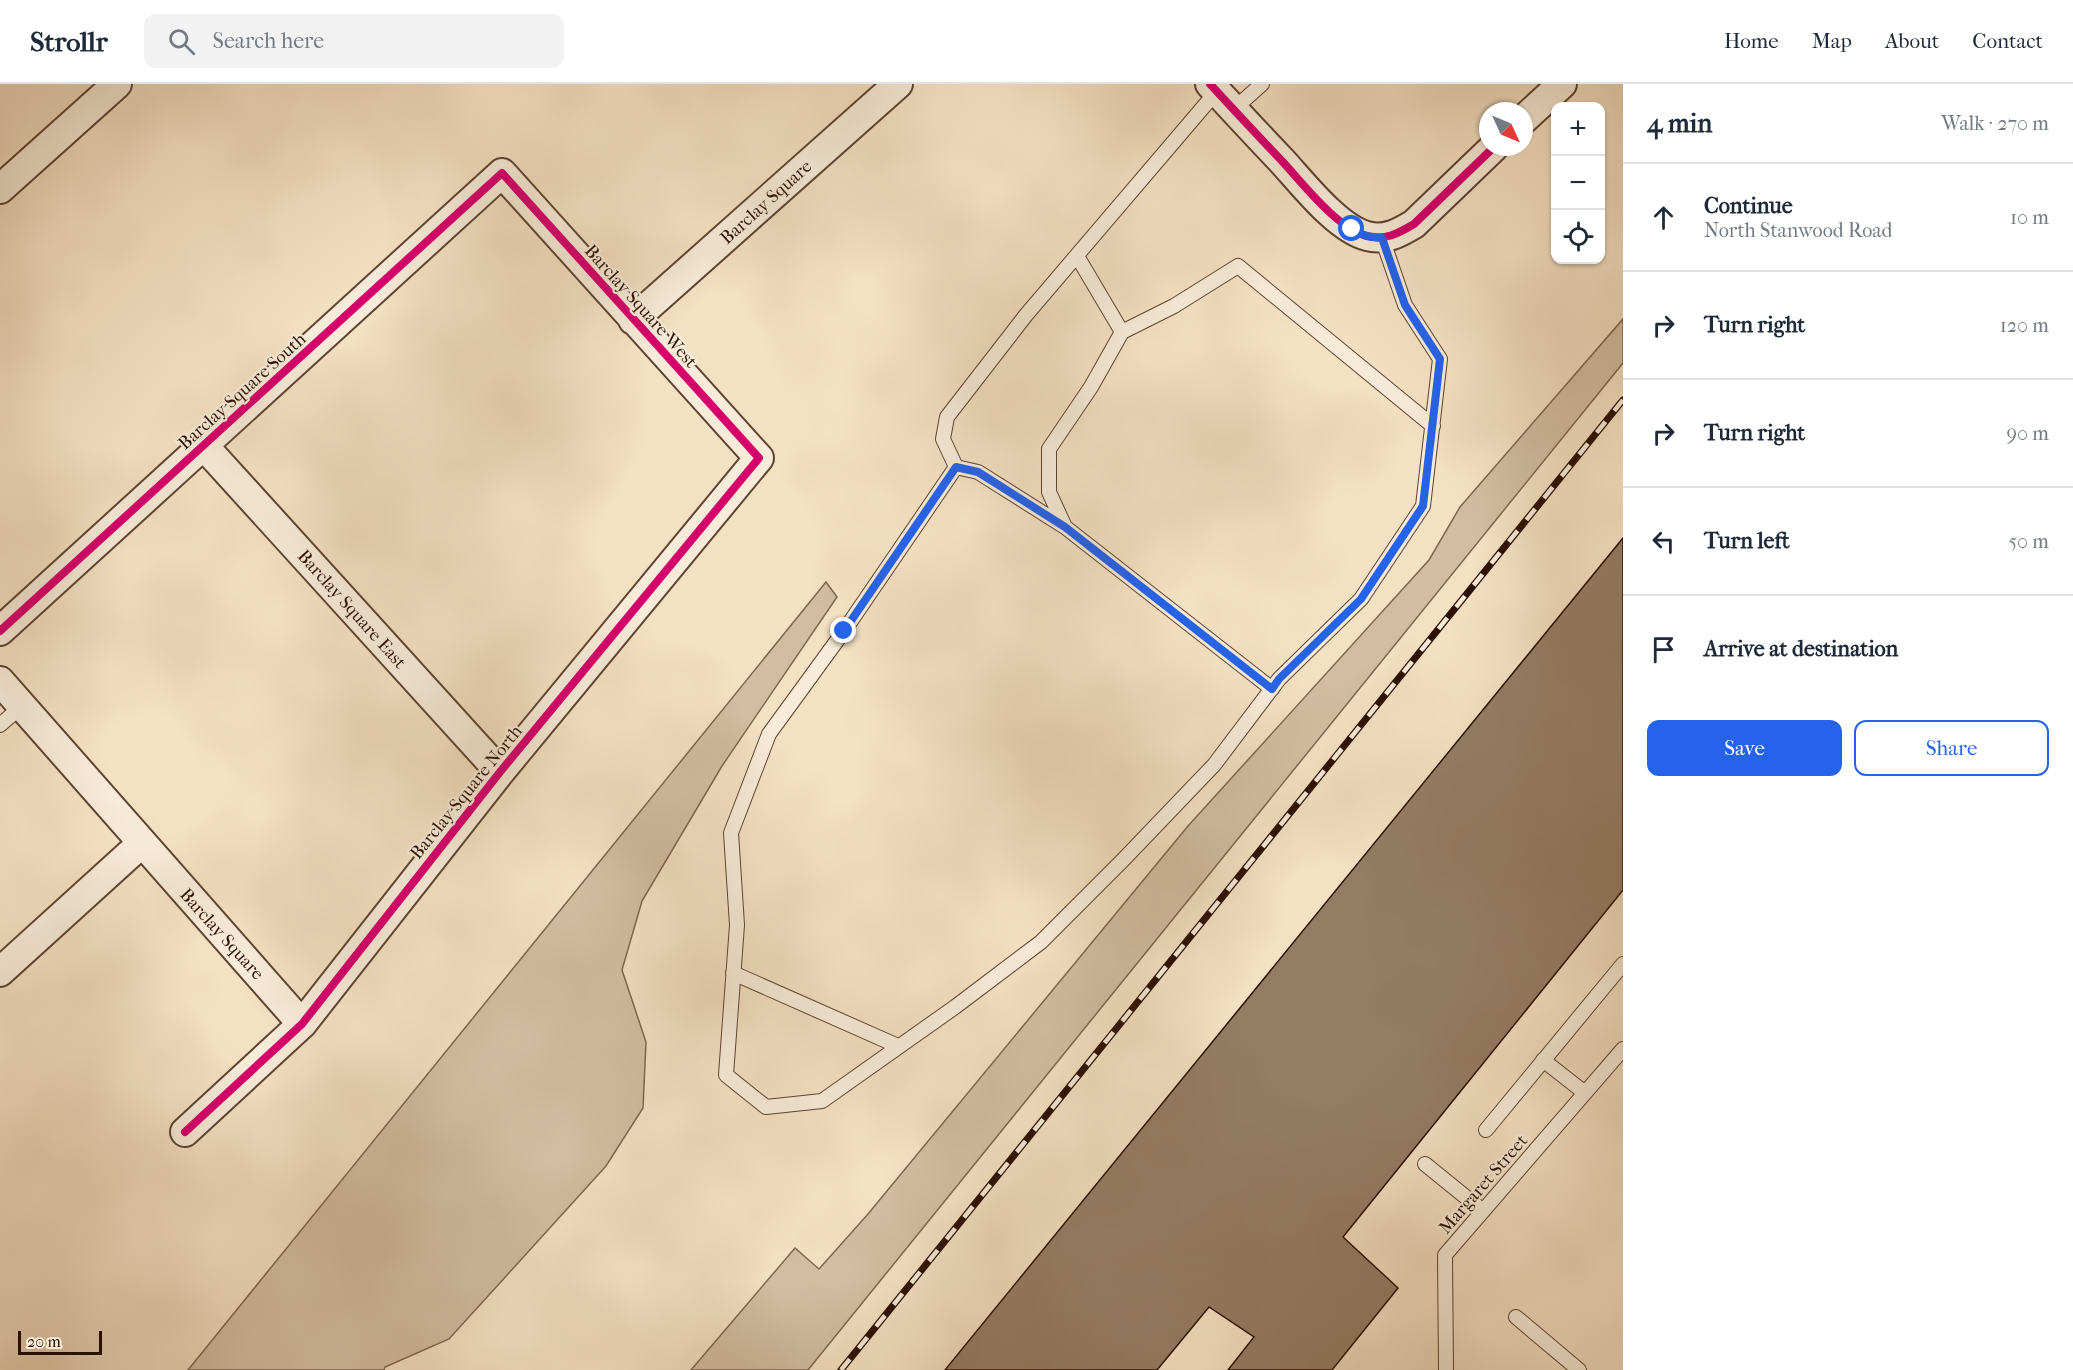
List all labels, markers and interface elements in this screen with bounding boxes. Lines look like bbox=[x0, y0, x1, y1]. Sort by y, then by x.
search box bbox=[144, 14, 564, 68]
text: Strollr bbox=[30, 25, 108, 58]
icon: search bbox=[165, 25, 198, 58]
text: Search here bbox=[213, 28, 324, 54]
text: Home bbox=[1724, 29, 1779, 53]
text: Map bbox=[1812, 29, 1852, 53]
text: About bbox=[1885, 29, 1939, 53]
text: Contact bbox=[1972, 29, 2043, 53]
north arrow bbox=[1479, 102, 1533, 156]
map controls bbox=[1551, 102, 1605, 264]
button: + bbox=[1551, 102, 1605, 156]
text: 4 min bbox=[1647, 108, 1712, 139]
text: Walk · 270 m bbox=[1941, 112, 2049, 135]
street label: Barclay Square bbox=[716, 156, 816, 249]
button: − bbox=[1551, 156, 1605, 210]
text: Continue bbox=[1704, 193, 1793, 219]
icon: ahead bbox=[1647, 201, 1680, 234]
text: 10 m bbox=[2010, 206, 2049, 229]
button: locate bbox=[1551, 210, 1605, 264]
route start bbox=[1338, 215, 1364, 241]
text: North Stanwood Road bbox=[1704, 219, 1892, 242]
street label: Barclay Square West bbox=[580, 241, 702, 372]
icon: right bbox=[1647, 309, 1680, 342]
text: Turn right bbox=[1704, 312, 1805, 338]
text: 120 m bbox=[2000, 314, 2049, 337]
street label: Barclay Square South bbox=[174, 329, 310, 454]
icon: right bbox=[1647, 417, 1680, 450]
text: Turn right bbox=[1704, 420, 1805, 446]
text: 90 m bbox=[2007, 422, 2049, 445]
icon: left bbox=[1647, 525, 1680, 558]
text: Turn left bbox=[1704, 528, 1790, 554]
text: 50 m bbox=[2008, 530, 2049, 553]
street label: Barclay Square East bbox=[293, 546, 411, 673]
route end bbox=[830, 617, 856, 643]
icon: arrive bbox=[1647, 633, 1680, 666]
text: Arrive at destination bbox=[1704, 636, 1898, 662]
button: Save bbox=[1647, 720, 1842, 776]
button: Share bbox=[1854, 720, 2049, 776]
street label: Barclay Square North bbox=[406, 721, 527, 863]
street label: Barclay Square bbox=[175, 884, 268, 984]
street label: Margaret Street bbox=[1435, 1130, 1533, 1238]
scale bar bbox=[18, 1328, 102, 1356]
text: 20 m bbox=[27, 1332, 61, 1351]

